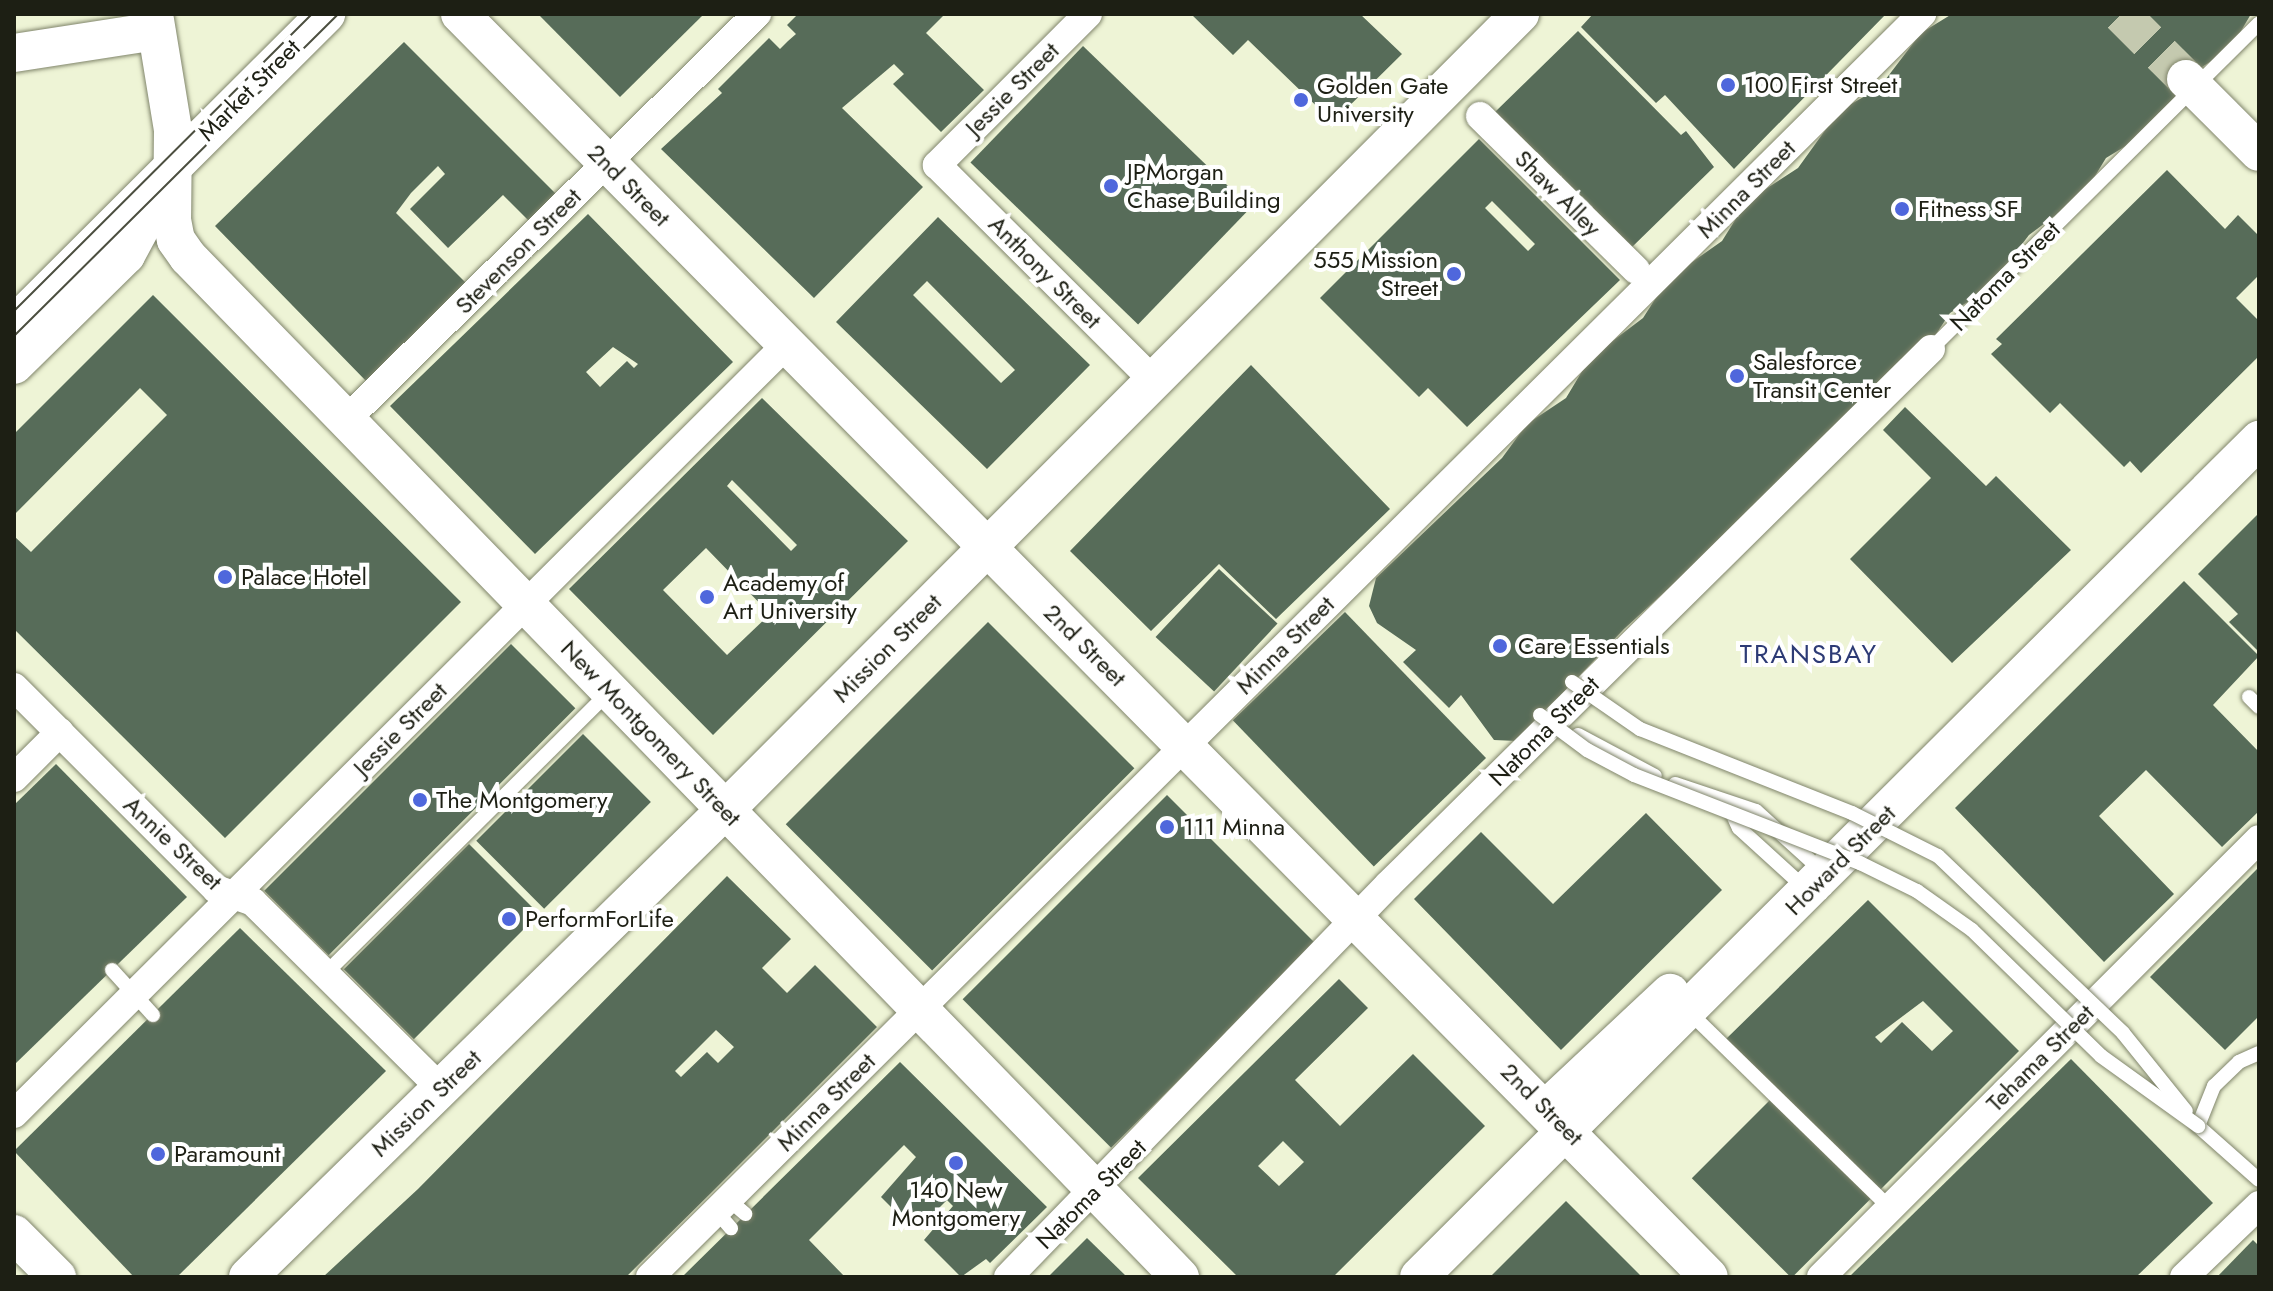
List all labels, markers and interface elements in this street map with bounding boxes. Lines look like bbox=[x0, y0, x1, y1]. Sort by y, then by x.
street label: Market Street bbox=[192, 33, 306, 147]
street label: Jessie Street bbox=[959, 36, 1065, 142]
place label: 100 First Street bbox=[1744, 71, 1897, 99]
place label: Golden Gate University bbox=[1317, 72, 1448, 128]
marker: 100 First Street bbox=[1719, 76, 1737, 94]
marker: Golden Gate University bbox=[1292, 91, 1310, 109]
street label: Minna Street bbox=[1691, 134, 1801, 244]
street label: 2nd Street bbox=[582, 138, 676, 232]
street label: Shaw Alley bbox=[1509, 144, 1607, 242]
place label: JPMorgan Chase Building bbox=[1127, 158, 1281, 214]
marker: JPMorgan Chase Building bbox=[1102, 177, 1120, 195]
street label: Stevenson Street bbox=[449, 182, 587, 320]
place label: Fitness SF bbox=[1918, 195, 2019, 223]
marker: Fitness SF bbox=[1893, 200, 1911, 218]
street label: Anthony Street bbox=[983, 210, 1107, 334]
street label: Natoma Street bbox=[1944, 215, 2066, 337]
place label: 555 Mission Street bbox=[1313, 246, 1438, 302]
marker: 555 Mission Street bbox=[1445, 265, 1463, 283]
place label: Salesforce Transit Center bbox=[1753, 348, 1891, 404]
marker: Salesforce Transit Center bbox=[1728, 367, 1746, 385]
place label: Palace Hotel bbox=[241, 563, 367, 591]
marker: Palace Hotel bbox=[216, 568, 234, 586]
place label: Academy of Art University bbox=[723, 569, 857, 625]
marker: Academy of Art University bbox=[698, 588, 716, 606]
street label: Mission Street bbox=[827, 588, 947, 708]
street label: Minna Street bbox=[1230, 590, 1340, 700]
street label: 2nd Street bbox=[1038, 598, 1132, 692]
place label: Care Essentials bbox=[1518, 632, 1670, 660]
street label: New Montgomery Street bbox=[555, 634, 747, 832]
marker: Care Essentials bbox=[1489, 635, 1511, 657]
district label: TRANSBAY bbox=[1740, 639, 1878, 671]
street label: Natoma Street bbox=[1483, 670, 1605, 792]
street label: Jessie Street bbox=[347, 676, 453, 782]
place label: The Montgomery bbox=[436, 786, 608, 814]
street label: Annie Street bbox=[118, 790, 228, 896]
marker: The Montgomery bbox=[411, 791, 429, 809]
street label: Howard Street bbox=[1779, 799, 1901, 921]
place label: 111 Minna bbox=[1183, 813, 1285, 841]
marker: 111 Minna bbox=[1158, 818, 1176, 836]
place label: PerformForLife bbox=[525, 905, 674, 933]
marker: PerformForLife bbox=[500, 910, 518, 928]
street label: Tehama Street bbox=[1980, 998, 2100, 1118]
street label: Mission Street bbox=[365, 1044, 487, 1162]
street label: Minna Street bbox=[771, 1047, 881, 1157]
street label: 2nd Street bbox=[1495, 1057, 1589, 1151]
street label: Natoma Street bbox=[1030, 1133, 1152, 1255]
place label: Paramount bbox=[174, 1140, 281, 1168]
marker: Paramount bbox=[149, 1145, 167, 1163]
marker: 140 New Montgomery bbox=[947, 1154, 965, 1172]
place label: 140 New Montgomery bbox=[892, 1176, 1020, 1232]

